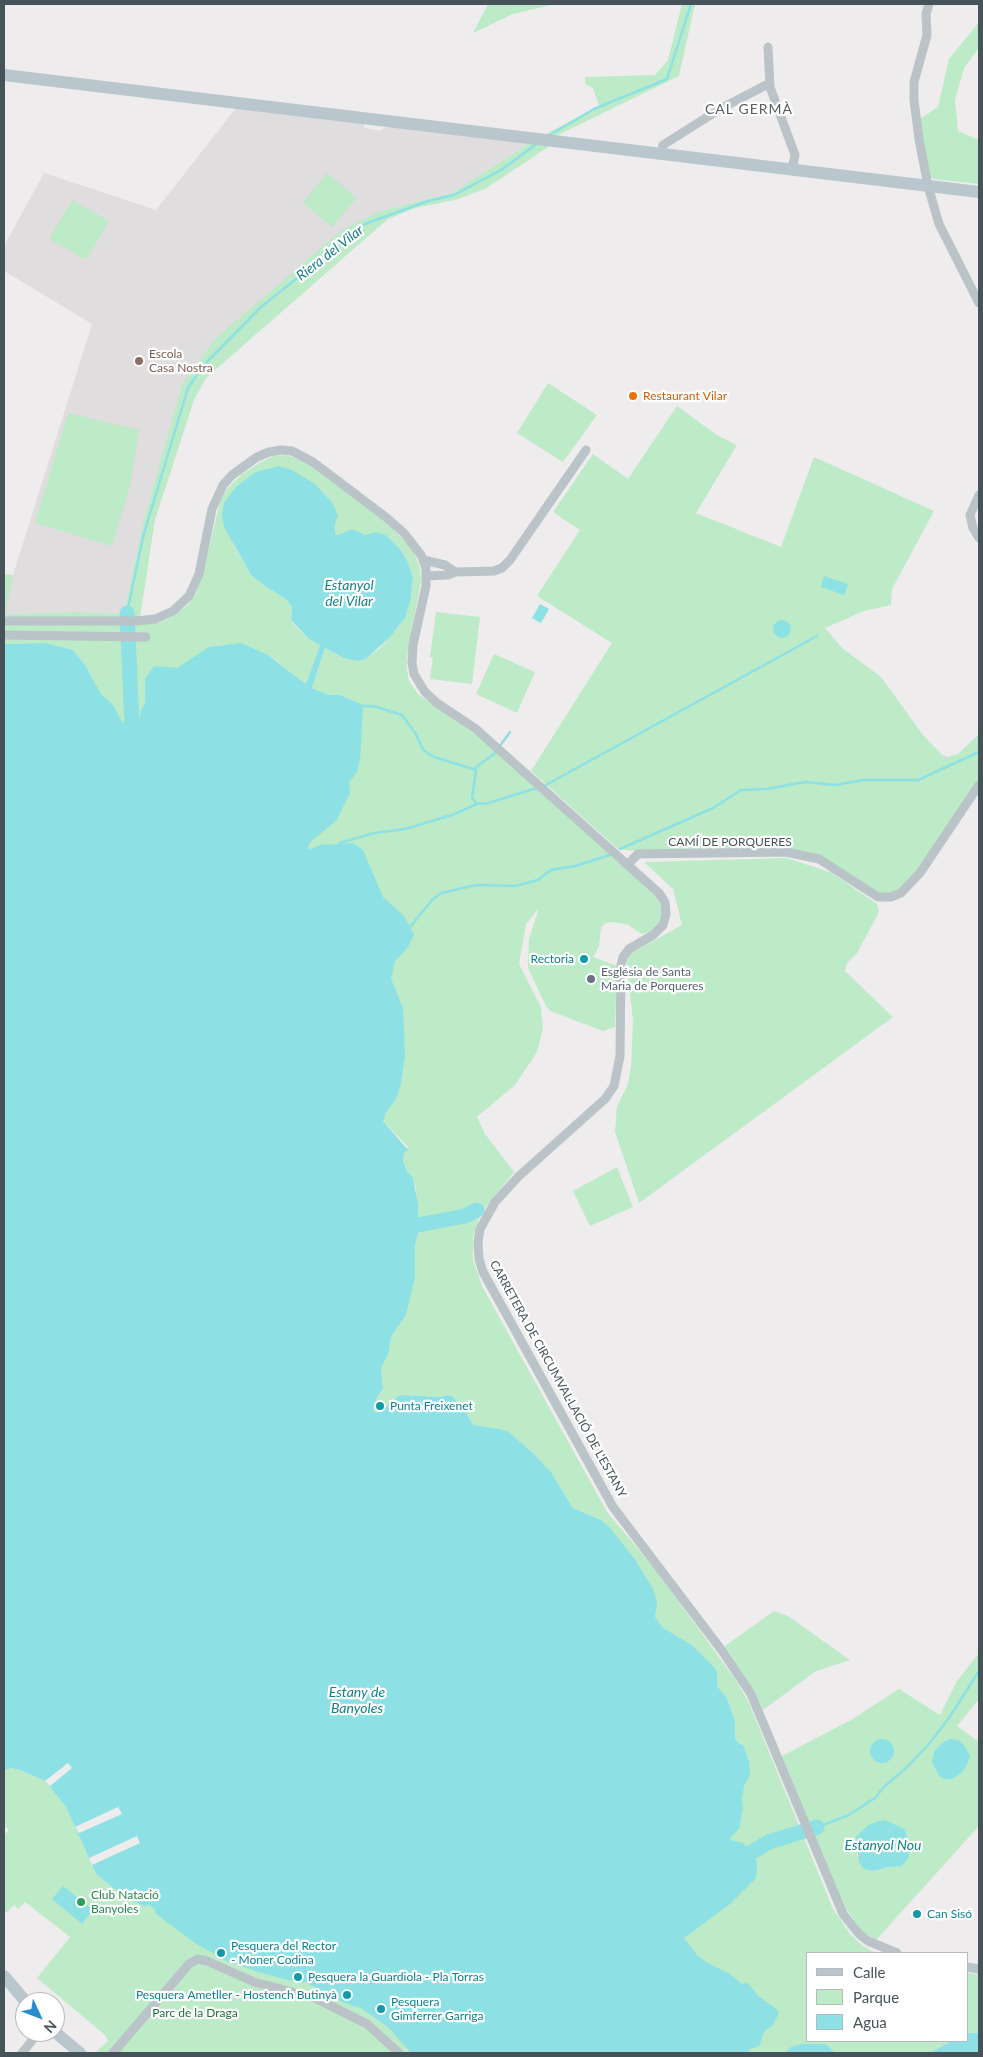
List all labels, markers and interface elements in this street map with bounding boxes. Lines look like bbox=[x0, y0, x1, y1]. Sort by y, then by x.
district label: CAL GERMÀ bbox=[704, 101, 794, 117]
water label: Riera del Vilar bbox=[293, 222, 367, 284]
place label: Escola Casa Nostra bbox=[149, 347, 213, 375]
marker: Escola Casa Nostra bbox=[133, 355, 145, 367]
place label: Restaurant Vilar bbox=[643, 389, 727, 403]
marker: Restaurant Vilar bbox=[627, 390, 639, 402]
water label: Estanyol del Vilar bbox=[324, 577, 374, 610]
street label: CAMÍ DE PORQUERES bbox=[668, 835, 792, 849]
place label: Rectoria bbox=[531, 952, 574, 966]
marker: Rectoria bbox=[578, 953, 590, 965]
place label: Església de Santa Maria de Porqueres bbox=[601, 965, 704, 993]
marker: Església de Santa Maria de Porqueres bbox=[585, 973, 597, 985]
street label: CARRETERA DE CIRCUMVAL·LACIÓ DE L'ESTANY bbox=[486, 1258, 630, 1500]
place label: Punta Freixenet bbox=[390, 1399, 473, 1413]
marker: Punta Freixenet bbox=[374, 1400, 386, 1412]
water label: Estany de Banyoles bbox=[329, 1684, 385, 1716]
water label: Estanyol Nou bbox=[845, 1837, 921, 1853]
place label: Club Natació Banyoles bbox=[91, 1888, 159, 1916]
marker: Club Natació Banyoles bbox=[75, 1896, 87, 1908]
place label: Can Sisó bbox=[927, 1907, 972, 1921]
marker: Can Sisó bbox=[911, 1908, 923, 1920]
place label: Pesquera del Rector - Moner Codina bbox=[231, 1939, 336, 1967]
marker: Pesquera del Rector - Moner Codina bbox=[215, 1947, 227, 1959]
legend bbox=[806, 1952, 968, 2042]
text: Calle bbox=[853, 1963, 885, 1981]
place label: Pesquera la Guardiola - Pla Torras bbox=[308, 1970, 484, 1984]
marker: Pesquera la Guardiola - Pla Torras bbox=[292, 1971, 304, 1983]
place label: Pesquera Ametller - Hostench Butinyà bbox=[136, 1988, 337, 2002]
text: Parque bbox=[853, 1988, 899, 2006]
marker: Pesquera Ametller - Hostench Butinyà bbox=[341, 1989, 353, 2001]
north arrow bbox=[15, 1992, 65, 2042]
place label: Pesquera Gimferrer Garriga bbox=[391, 1995, 483, 2023]
marker: Pesquera Gimferrer Garriga bbox=[375, 2003, 387, 2015]
park label: Parc de la Draga bbox=[152, 2006, 238, 2020]
text: Agua bbox=[853, 2013, 887, 2031]
text: N bbox=[41, 2017, 61, 2037]

